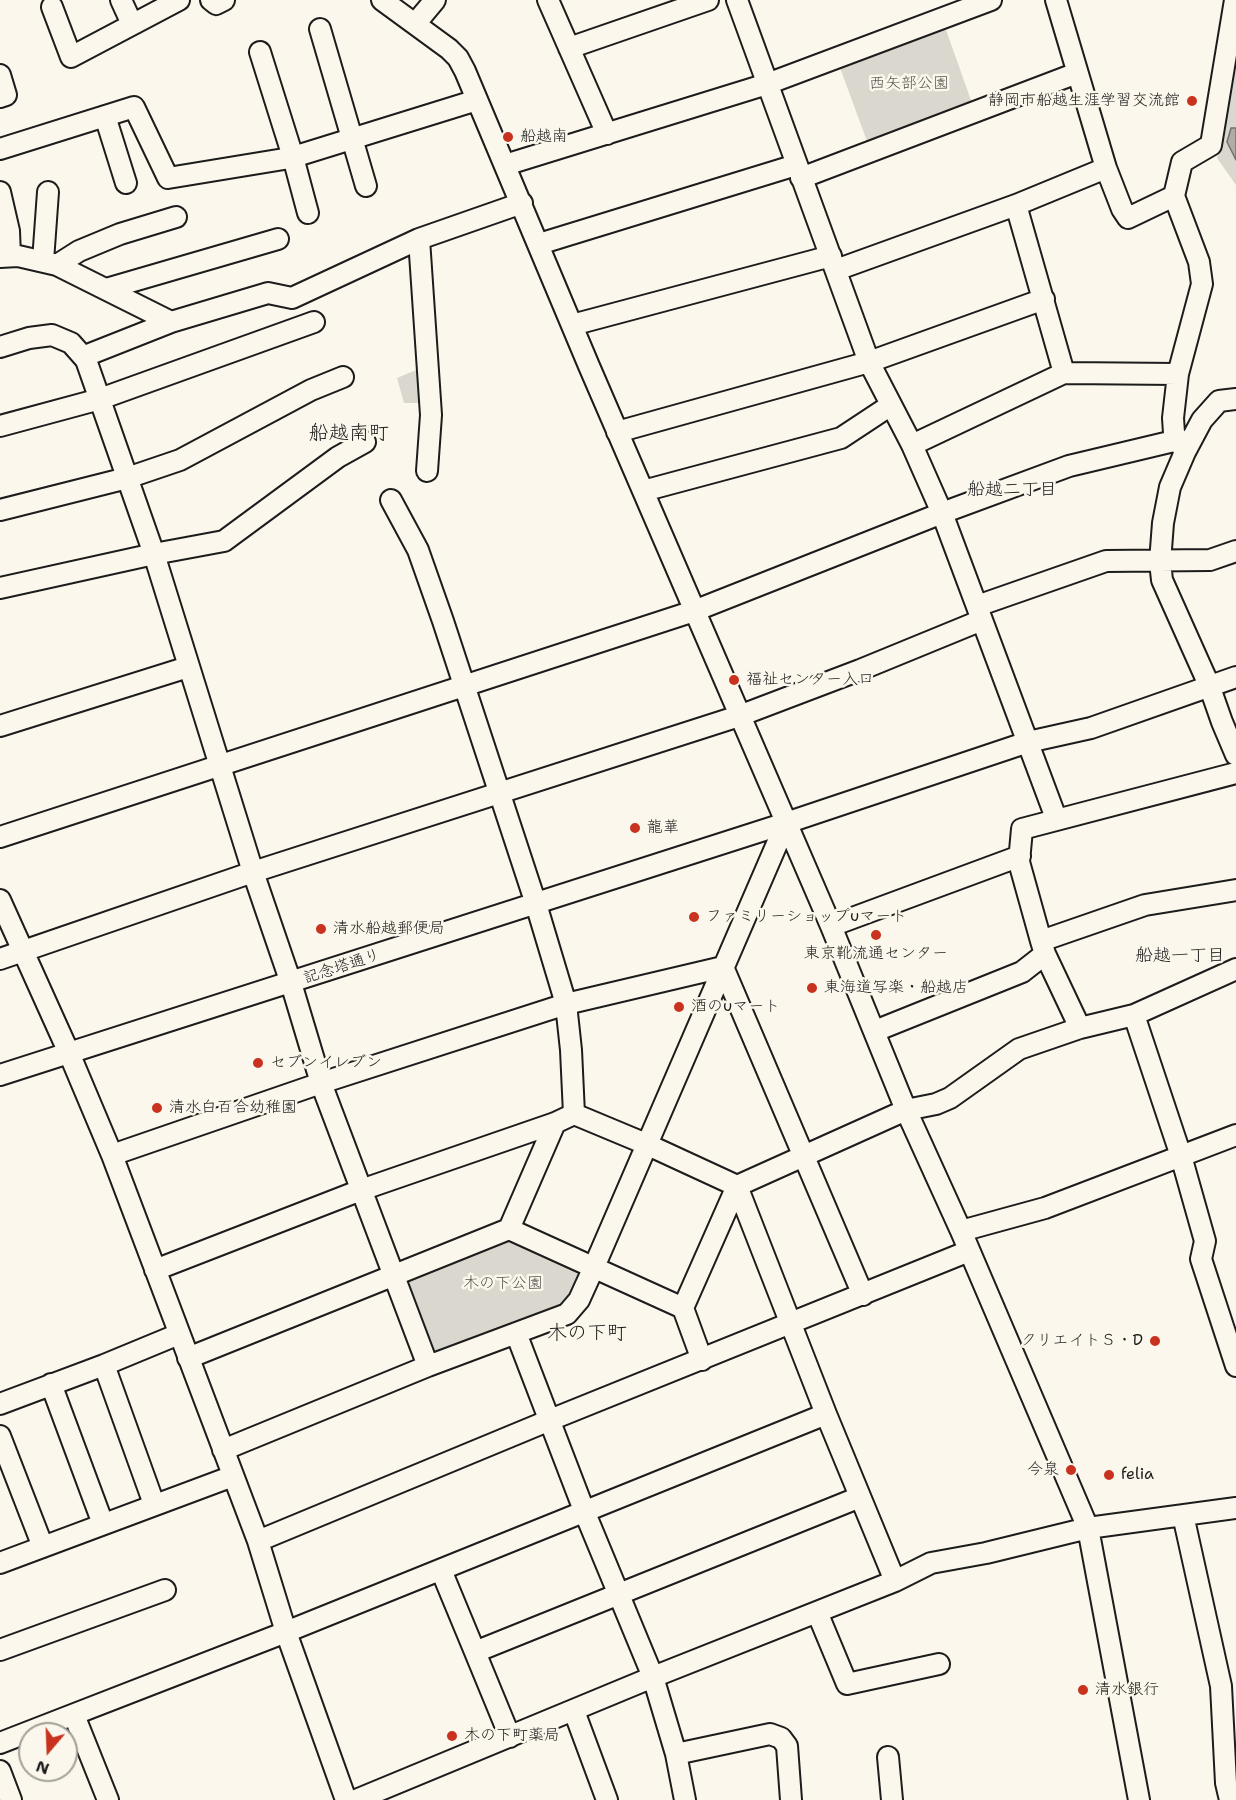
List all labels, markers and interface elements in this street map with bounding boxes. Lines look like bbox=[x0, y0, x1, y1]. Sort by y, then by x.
park label: 西矢部公園 bbox=[869, 74, 949, 94]
place label: 静岡市船越生涯学習交流館 bbox=[988, 91, 1180, 111]
marker: 静岡市船越生涯学習交流館 bbox=[1185, 94, 1199, 108]
place label: 船越南 bbox=[520, 127, 568, 147]
marker: 船越南 bbox=[501, 130, 515, 144]
district label: 船越南町 bbox=[309, 422, 389, 446]
district label: 船越二丁目 bbox=[967, 479, 1057, 501]
place label: 福祉センター入口 bbox=[746, 670, 874, 690]
marker: 福祉センター入口 bbox=[727, 673, 741, 687]
place label: 龍華 bbox=[647, 818, 679, 838]
marker: 龍華 bbox=[628, 821, 642, 835]
place label: ファミリーショップuマート bbox=[706, 907, 907, 927]
marker: ファミリーショップuマート bbox=[687, 910, 701, 924]
place label: 清水船越郵便局 bbox=[333, 919, 445, 939]
marker: 清水船越郵便局 bbox=[314, 922, 328, 936]
marker: 東京靴流通センター bbox=[869, 928, 883, 942]
place label: 東京靴流通センター bbox=[804, 944, 948, 964]
district label: 船越一丁目 bbox=[1135, 945, 1225, 967]
street label: 記念塔通り bbox=[301, 946, 383, 988]
place label: 東海道写楽・船越店 bbox=[824, 978, 968, 998]
marker: 東海道写楽・船越店 bbox=[805, 981, 819, 995]
place label: 酒のuマート bbox=[691, 997, 780, 1017]
marker: 酒のuマート bbox=[672, 1000, 686, 1014]
place label: セブンイレブン bbox=[270, 1053, 382, 1073]
marker: セブンイレブン bbox=[251, 1056, 265, 1070]
place label: 清水白百合幼稚園 bbox=[169, 1098, 297, 1118]
marker: 清水白百合幼稚園 bbox=[150, 1101, 164, 1115]
park label: 木の下公園 bbox=[463, 1274, 543, 1294]
district label: 木の下町 bbox=[547, 1322, 627, 1346]
place label: クリエイトＳ・D bbox=[1020, 1331, 1143, 1351]
marker: クリエイトＳ・D bbox=[1148, 1334, 1162, 1348]
place label: 今泉 bbox=[1027, 1460, 1059, 1480]
marker: 今泉 bbox=[1064, 1463, 1078, 1477]
place label: felia bbox=[1121, 1465, 1154, 1485]
marker: felia bbox=[1102, 1468, 1116, 1482]
place label: 清水銀行 bbox=[1095, 1680, 1159, 1700]
marker: 清水銀行 bbox=[1076, 1683, 1090, 1697]
north arrow bbox=[18, 1722, 78, 1782]
place label: 木の下町薬局 bbox=[464, 1726, 560, 1746]
marker: 木の下町薬局 bbox=[445, 1729, 459, 1743]
text: N bbox=[33, 1756, 52, 1780]

